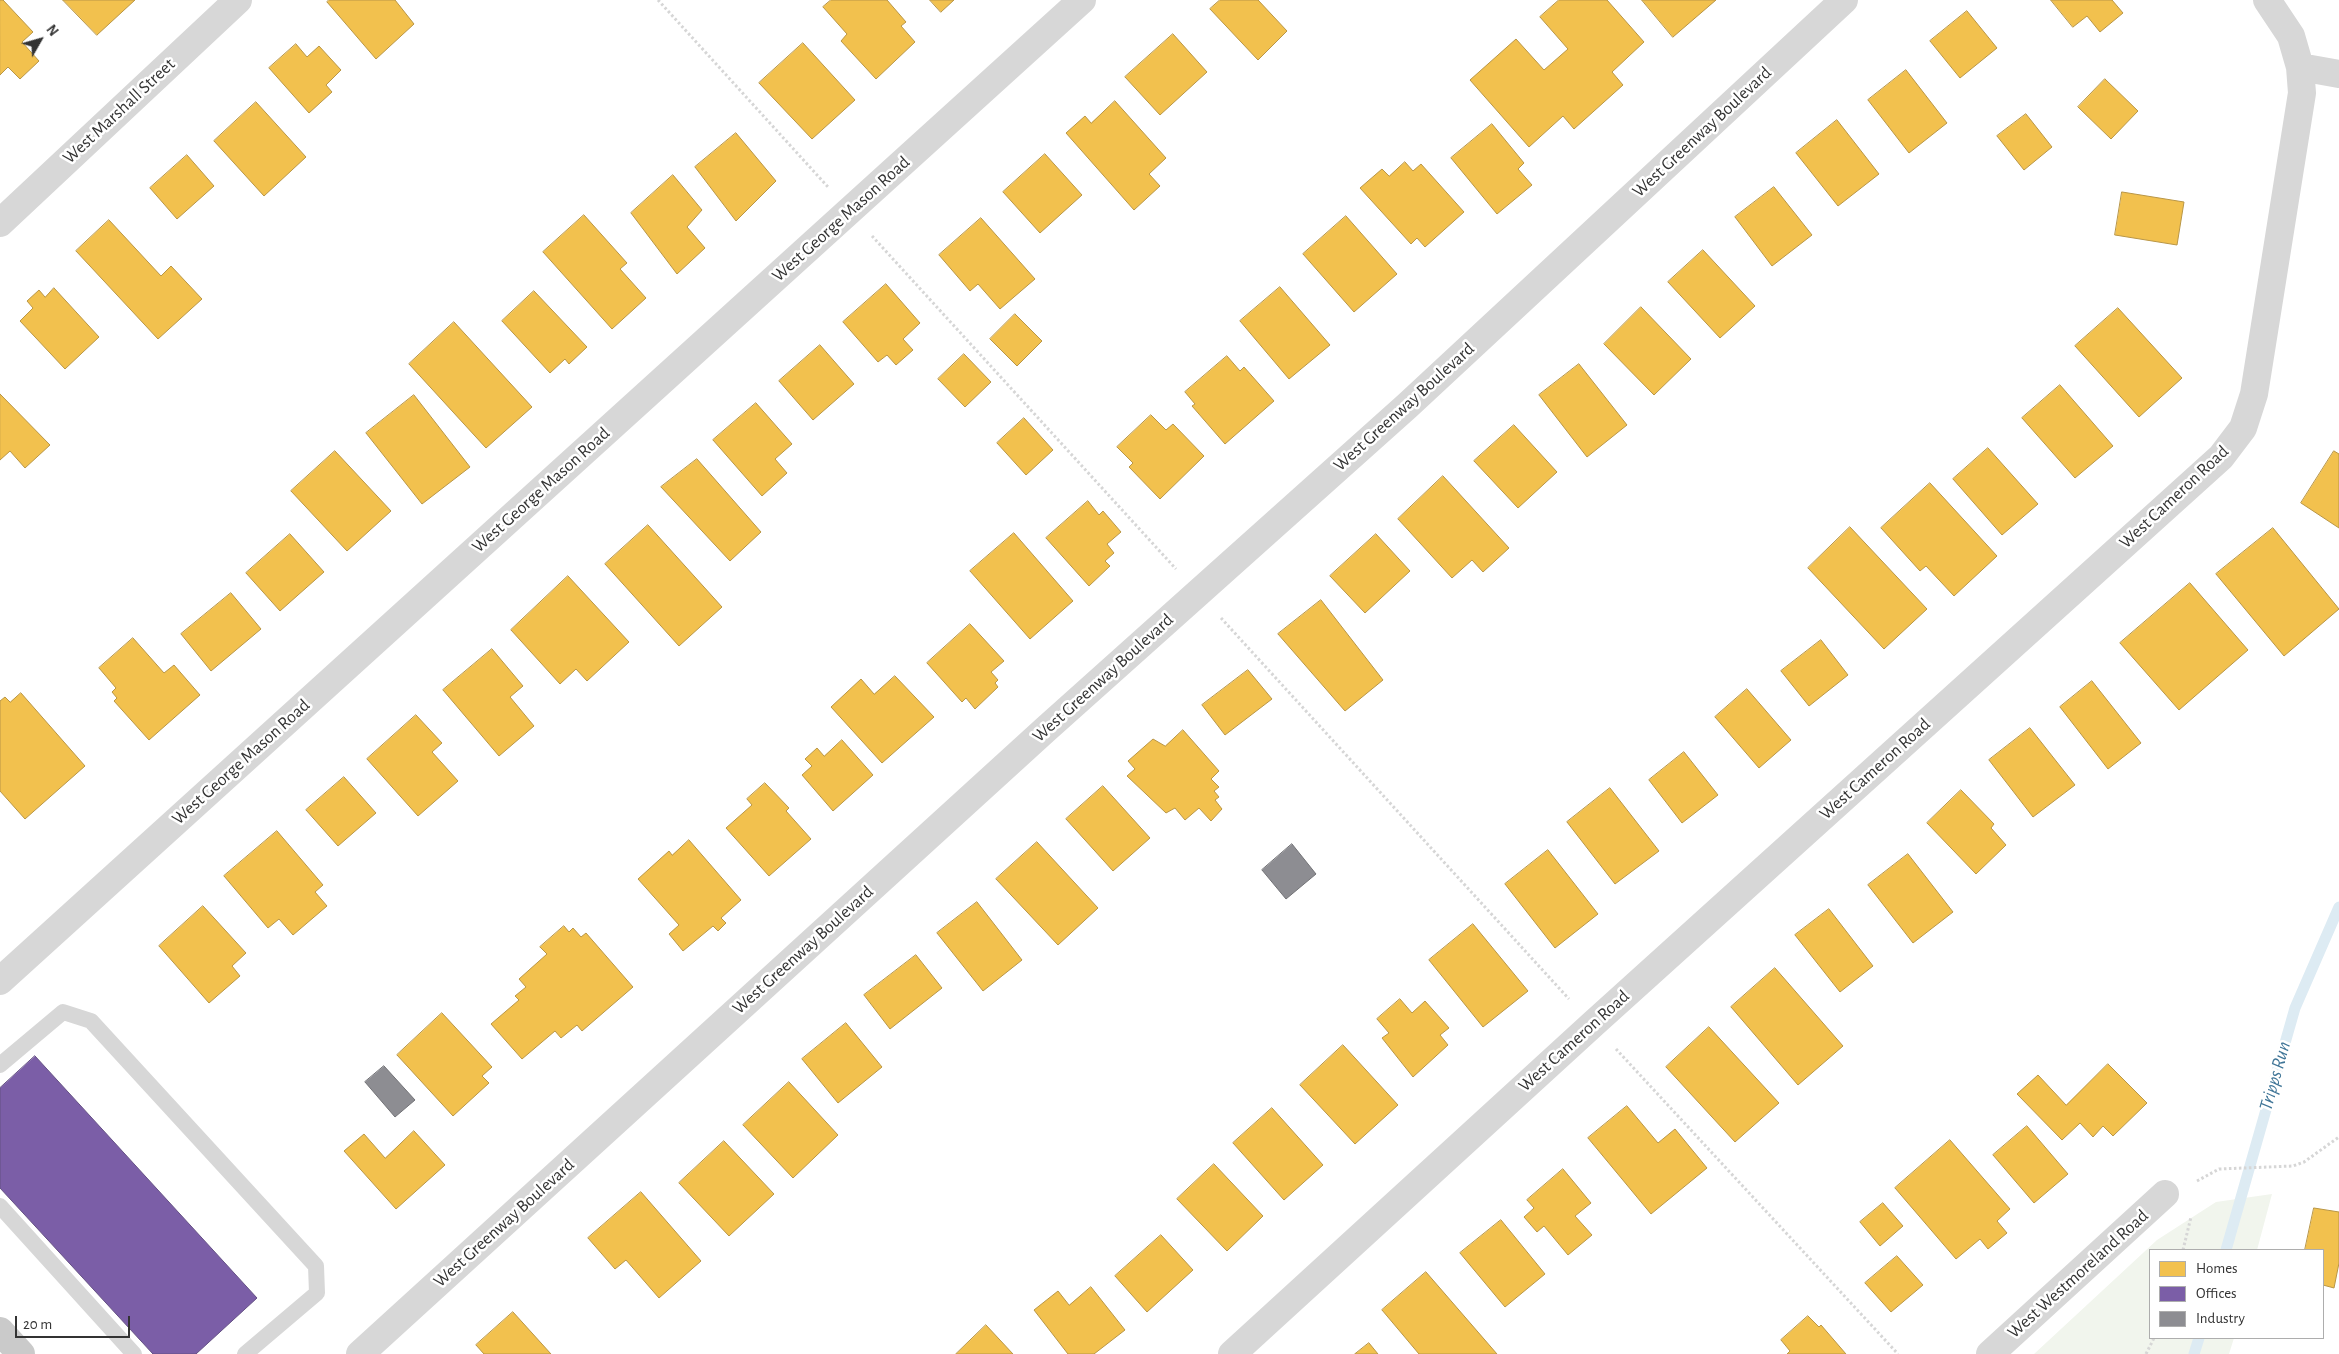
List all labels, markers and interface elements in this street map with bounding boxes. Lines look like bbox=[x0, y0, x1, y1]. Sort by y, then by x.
north arrow bbox=[15, 15, 65, 65]
text: N bbox=[43, 23, 60, 39]
street label: West Marshall Street bbox=[58, 53, 180, 169]
street label: West Greenway Boulevard bbox=[1628, 62, 1776, 202]
street label: West George Mason Road bbox=[768, 151, 914, 287]
street label: West Greenway Boulevard bbox=[1329, 338, 1479, 476]
street label: West George Mason Road bbox=[468, 422, 614, 558]
street label: West Cameron Road bbox=[2115, 441, 2233, 553]
street label: West Greenway Boulevard bbox=[1028, 609, 1178, 747]
street label: West George Mason Road bbox=[168, 694, 314, 830]
street label: West Cameron Road bbox=[1815, 714, 1935, 824]
street label: West Greenway Boulevard bbox=[728, 881, 878, 1019]
street label: West Cameron Road bbox=[1514, 986, 1634, 1096]
water label: Tripps Run bbox=[2254, 1039, 2296, 1113]
street label: West Greenway Boulevard bbox=[429, 1154, 579, 1292]
street label: West Westmoreland Road bbox=[2003, 1205, 2153, 1343]
legend bbox=[2149, 1249, 2324, 1339]
text: Homes bbox=[2196, 1261, 2238, 1276]
text: Offices bbox=[2196, 1286, 2237, 1301]
scale bar bbox=[18, 1306, 132, 1338]
text: Industry bbox=[2196, 1311, 2245, 1326]
text: 20 m bbox=[23, 1317, 52, 1332]

